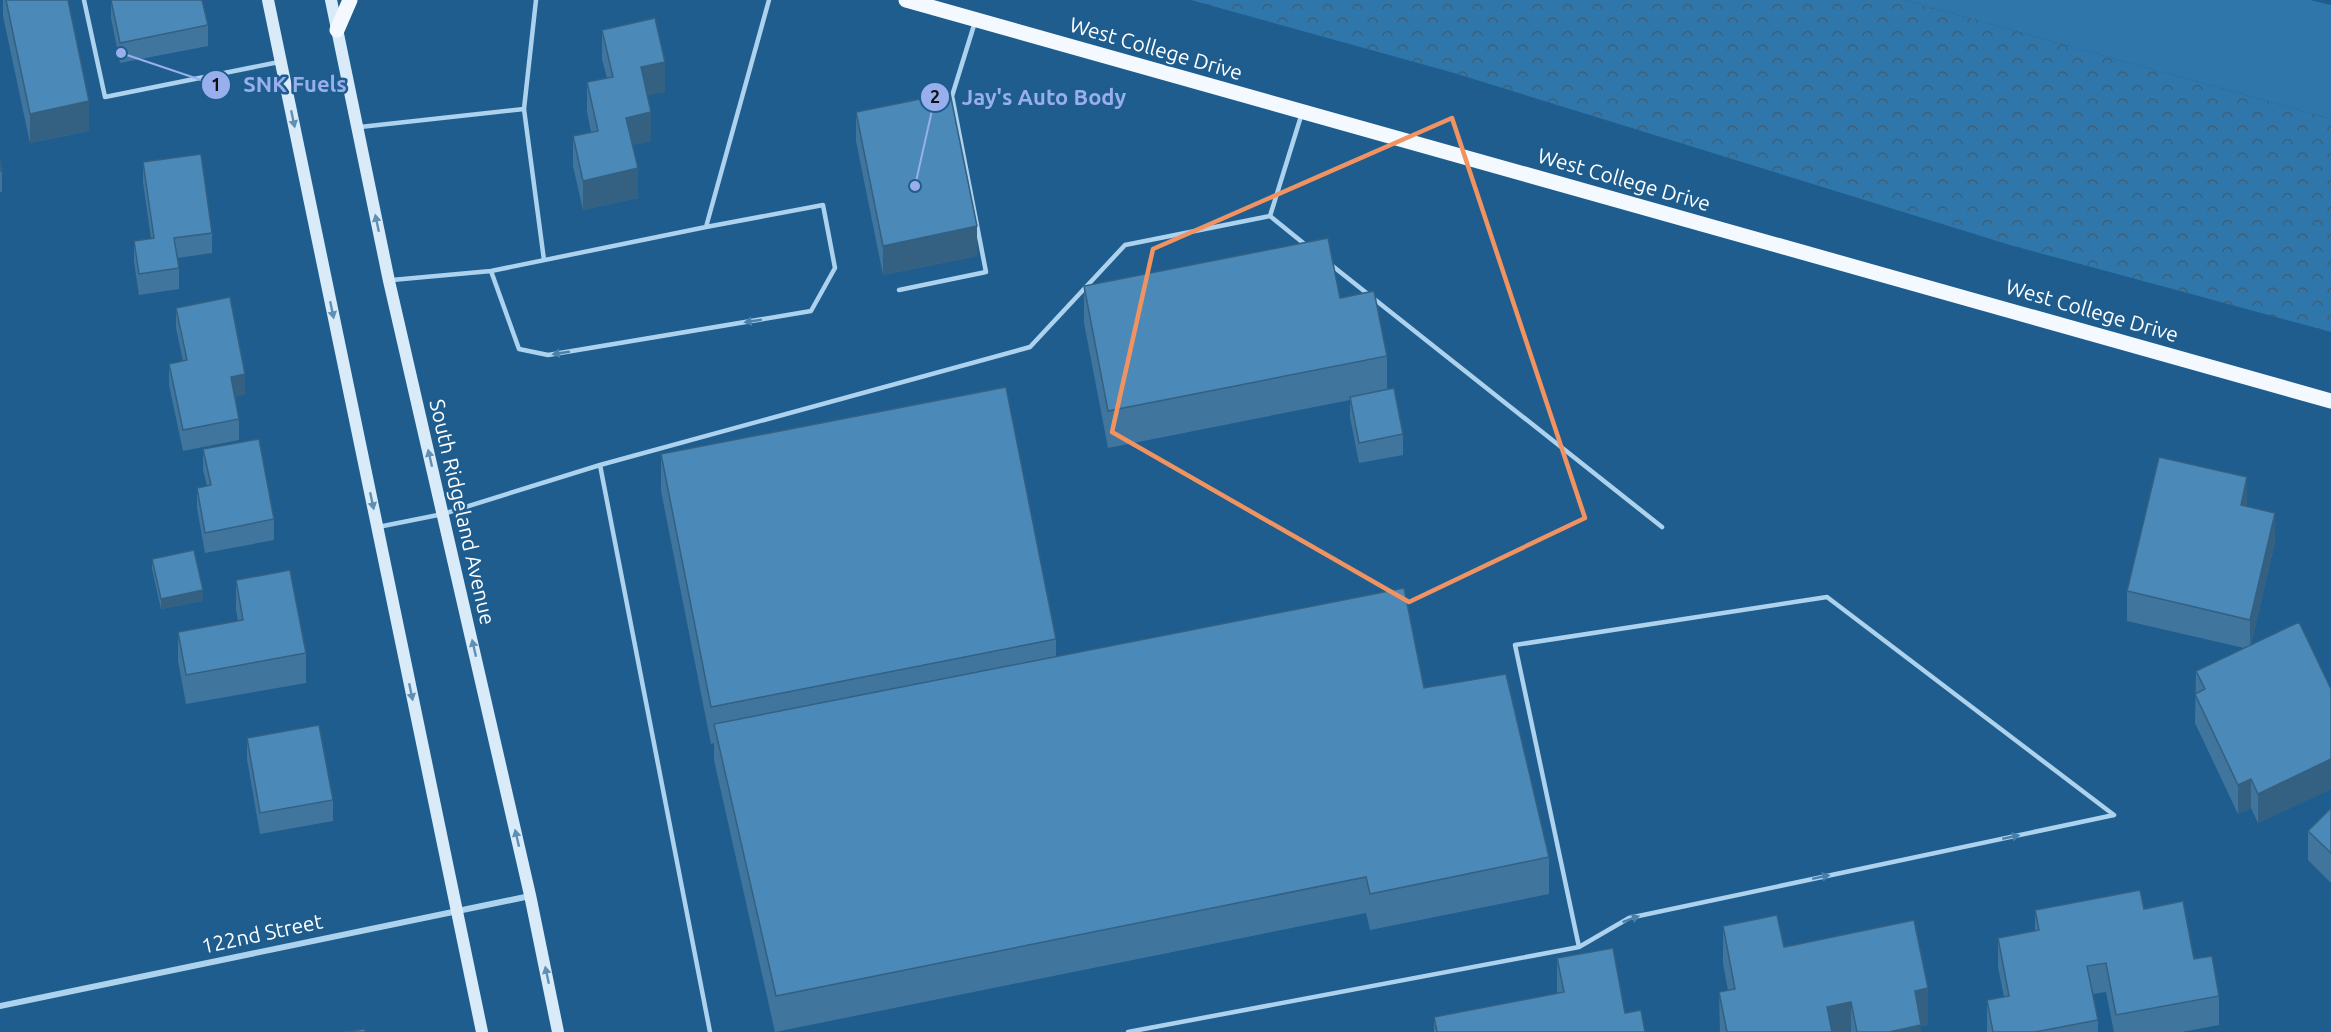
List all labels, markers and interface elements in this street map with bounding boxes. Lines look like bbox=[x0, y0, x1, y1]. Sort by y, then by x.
street label: West College Drive bbox=[1067, 12, 1245, 84]
callout: SNK Fuels bbox=[201, 65, 358, 105]
text: SNK Fuels bbox=[243, 71, 347, 96]
text: 1 bbox=[211, 74, 221, 94]
callout: Jay's Auto Body bbox=[920, 77, 1138, 117]
text: Jay's Auto Body bbox=[962, 84, 1127, 109]
text: 2 bbox=[930, 86, 940, 106]
one-way arrow bbox=[289, 110, 298, 129]
street label: West College Drive bbox=[1535, 143, 1713, 215]
one-way arrow bbox=[372, 214, 381, 233]
street label: West College Drive bbox=[2003, 274, 2181, 346]
one-way arrow bbox=[328, 301, 337, 320]
one-way arrow bbox=[744, 316, 763, 325]
one-way arrow bbox=[551, 348, 570, 357]
street label: South Ridgeland Avenue bbox=[425, 397, 501, 627]
one-way arrow bbox=[425, 449, 434, 468]
one-way arrow bbox=[368, 492, 377, 511]
one-way arrow bbox=[468, 639, 478, 658]
one-way arrow bbox=[407, 683, 416, 702]
one-way arrow bbox=[512, 829, 522, 848]
one-way arrow bbox=[2002, 832, 2021, 841]
one-way arrow bbox=[1811, 872, 1830, 882]
street label: 122nd Street bbox=[199, 908, 325, 958]
one-way arrow bbox=[1622, 914, 1640, 924]
one-way arrow bbox=[541, 965, 551, 984]

